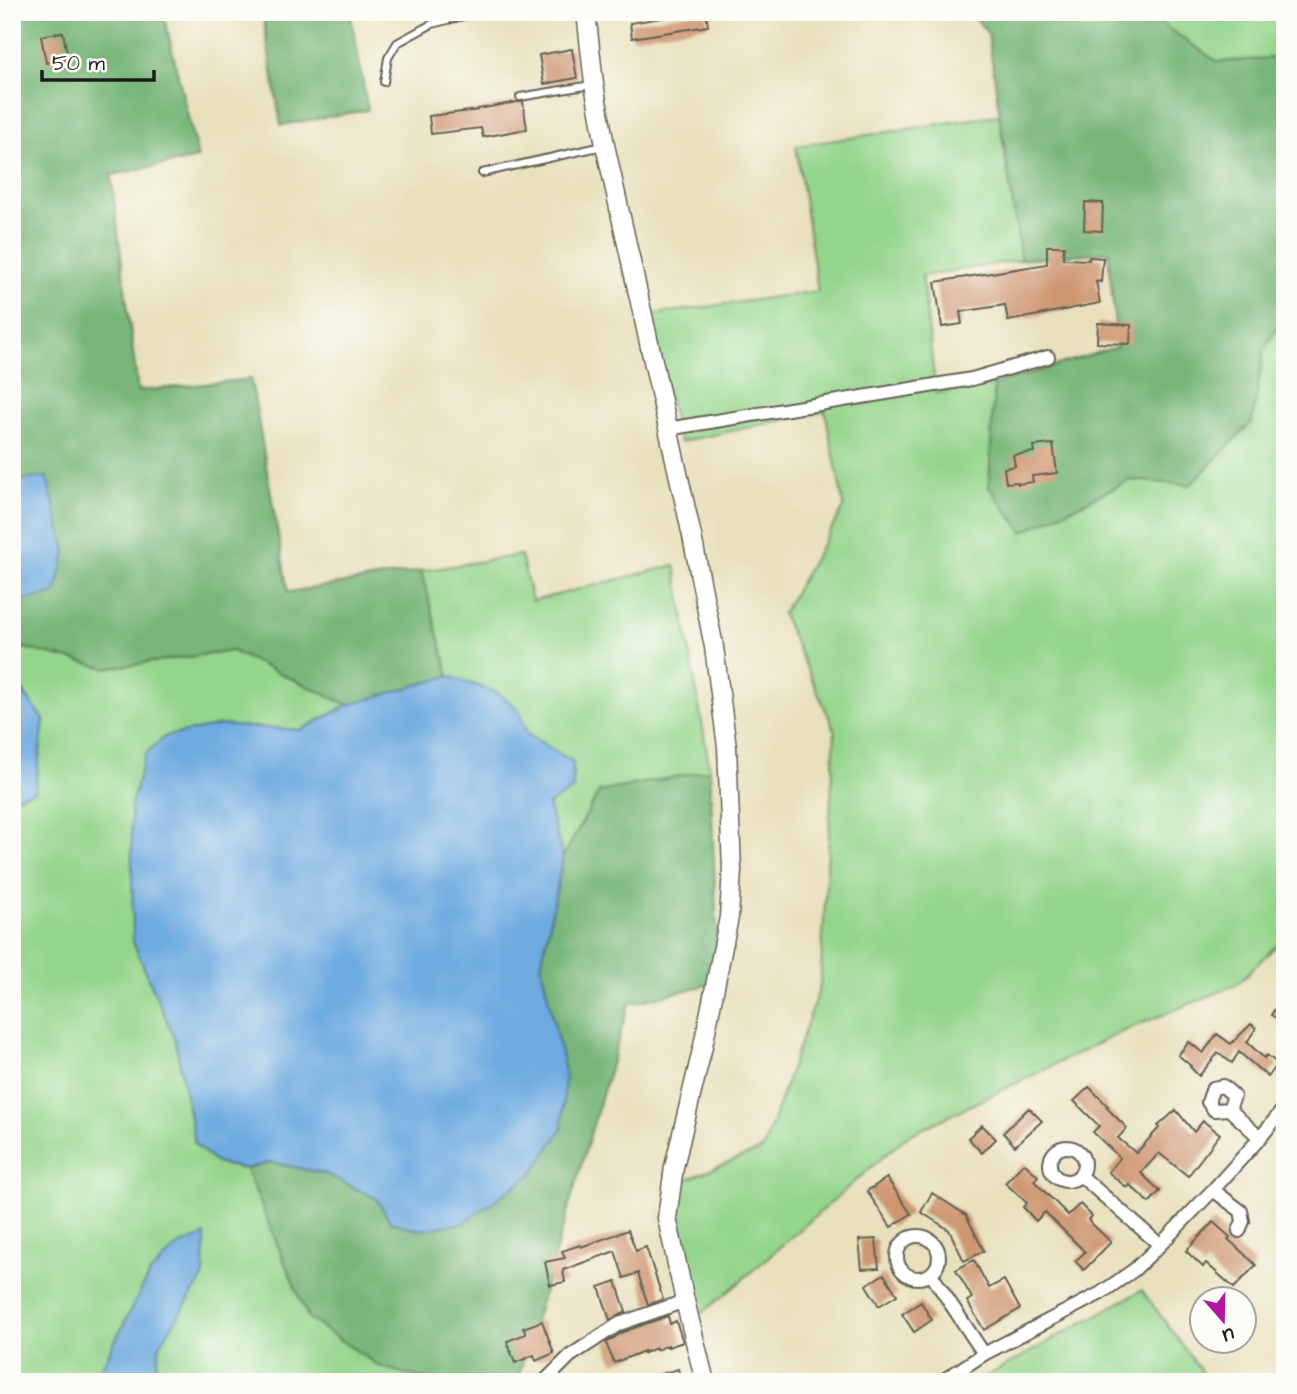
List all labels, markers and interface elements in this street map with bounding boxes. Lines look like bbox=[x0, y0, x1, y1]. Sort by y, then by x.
scale bar bbox=[42, 38, 154, 82]
text: 50 m bbox=[52, 49, 106, 78]
north arrow bbox=[1188, 1286, 1258, 1356]
text: U bbox=[1218, 1320, 1238, 1349]

